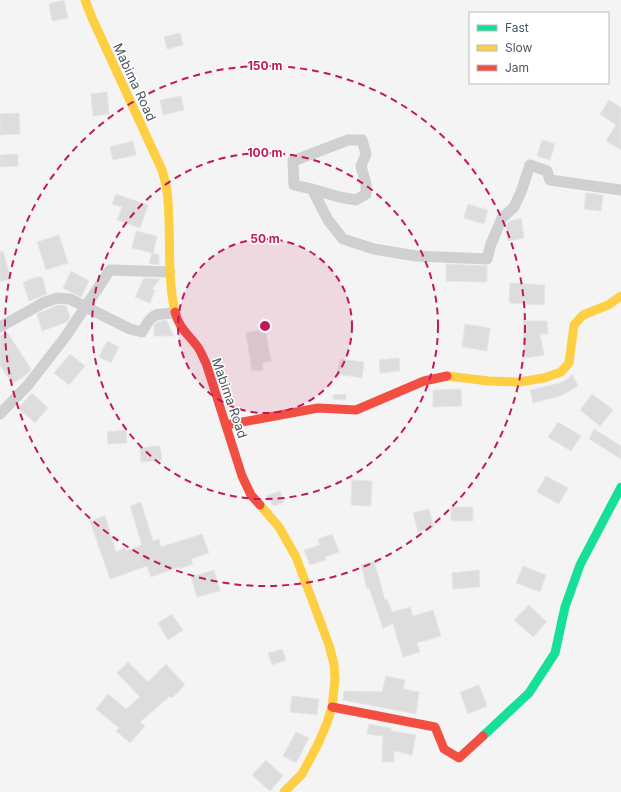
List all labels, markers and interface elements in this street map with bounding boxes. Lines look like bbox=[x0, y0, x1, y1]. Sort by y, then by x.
legend bbox=[469, 12, 609, 84]
text: Fast bbox=[505, 20, 529, 35]
text: Slow bbox=[505, 40, 533, 55]
street label: Mabima Road bbox=[110, 41, 160, 123]
text: 150 m bbox=[248, 58, 282, 73]
text: Jam bbox=[505, 60, 529, 75]
text: 100 m bbox=[247, 145, 283, 160]
text: 50 m bbox=[250, 231, 280, 246]
centre of rings bbox=[258, 319, 272, 333]
street label: Mabima Road bbox=[209, 356, 251, 440]

